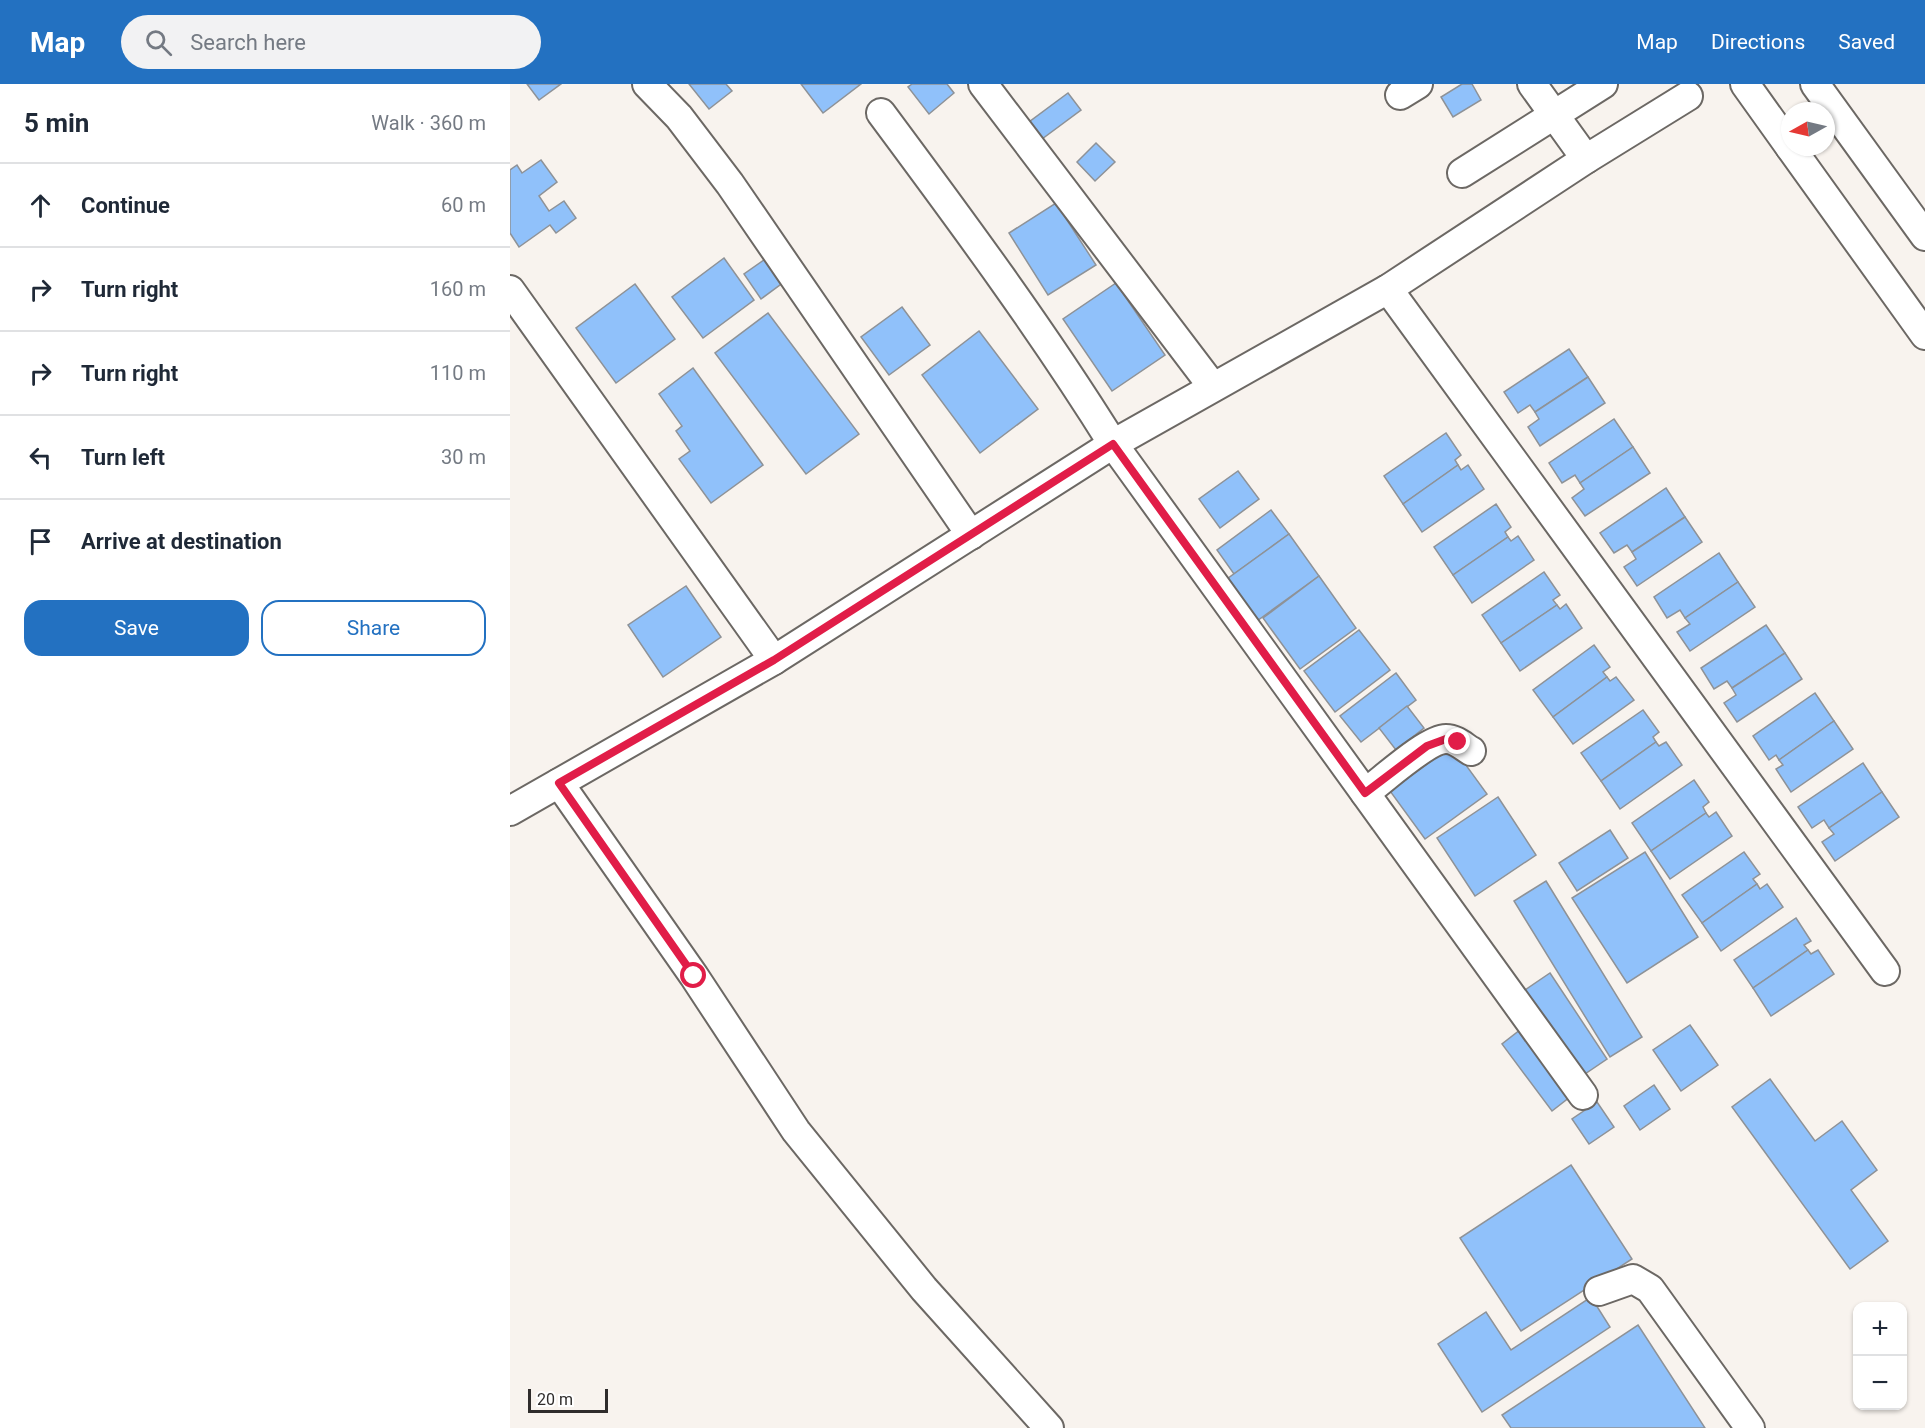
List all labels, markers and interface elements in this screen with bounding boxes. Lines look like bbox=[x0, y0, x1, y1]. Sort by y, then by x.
search box bbox=[121, 15, 541, 69]
text: Map bbox=[30, 26, 85, 59]
icon: search bbox=[142, 26, 175, 59]
text: Search here bbox=[190, 30, 306, 55]
text: Map bbox=[1636, 30, 1678, 54]
text: Directions bbox=[1711, 30, 1805, 54]
text: Saved bbox=[1838, 30, 1895, 54]
north arrow bbox=[1781, 102, 1835, 156]
text: 5 min bbox=[24, 108, 89, 138]
text: Walk · 360 m bbox=[371, 111, 486, 135]
icon: ahead bbox=[24, 189, 57, 222]
text: Continue bbox=[81, 193, 170, 218]
text: 60 m bbox=[441, 193, 486, 217]
icon: right bbox=[24, 273, 57, 306]
text: Turn right bbox=[81, 277, 178, 302]
text: 160 m bbox=[430, 277, 486, 301]
icon: right bbox=[24, 357, 57, 390]
text: Turn right bbox=[81, 361, 178, 386]
text: 110 m bbox=[430, 361, 486, 385]
icon: left bbox=[24, 441, 57, 474]
text: Turn left bbox=[81, 445, 165, 470]
text: 30 m bbox=[441, 445, 486, 469]
icon: arrive bbox=[24, 525, 57, 558]
text: Arrive at destination bbox=[81, 529, 282, 554]
button: Save bbox=[24, 600, 249, 656]
button: Share bbox=[261, 600, 486, 656]
route end bbox=[1444, 728, 1470, 754]
route start bbox=[680, 962, 706, 988]
map controls bbox=[1853, 1302, 1907, 1410]
button: + bbox=[1853, 1302, 1907, 1356]
button: − bbox=[1853, 1356, 1907, 1410]
scale bar bbox=[528, 1386, 608, 1414]
text: 20 m bbox=[537, 1390, 573, 1409]

